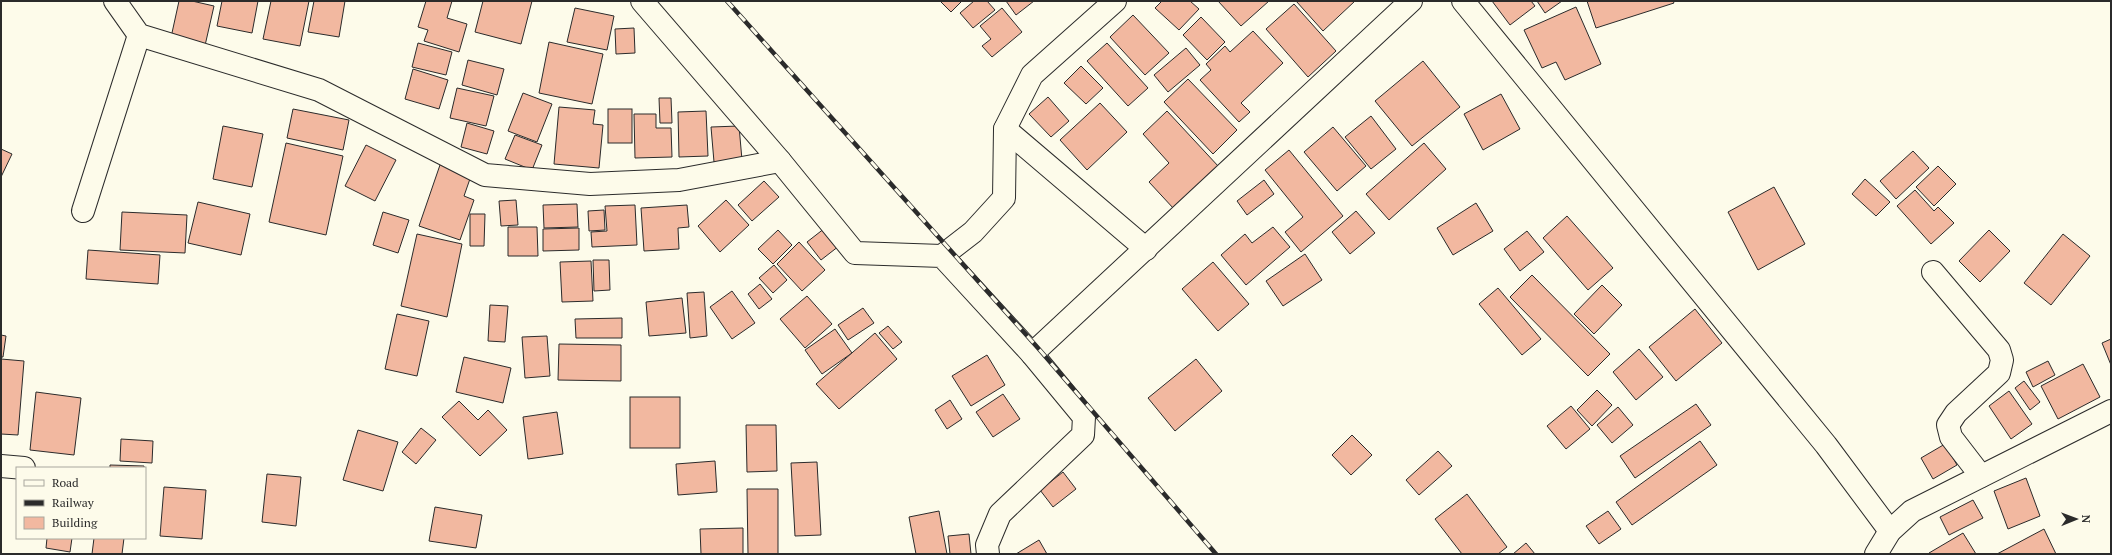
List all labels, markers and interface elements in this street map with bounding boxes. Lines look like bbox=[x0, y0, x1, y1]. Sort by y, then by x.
legend bbox=[16, 467, 146, 539]
text: Road bbox=[52, 475, 79, 490]
text: Railway bbox=[52, 495, 95, 510]
north arrow bbox=[2056, 499, 2096, 539]
text: Building bbox=[52, 515, 98, 530]
text: N bbox=[2079, 515, 2093, 524]

